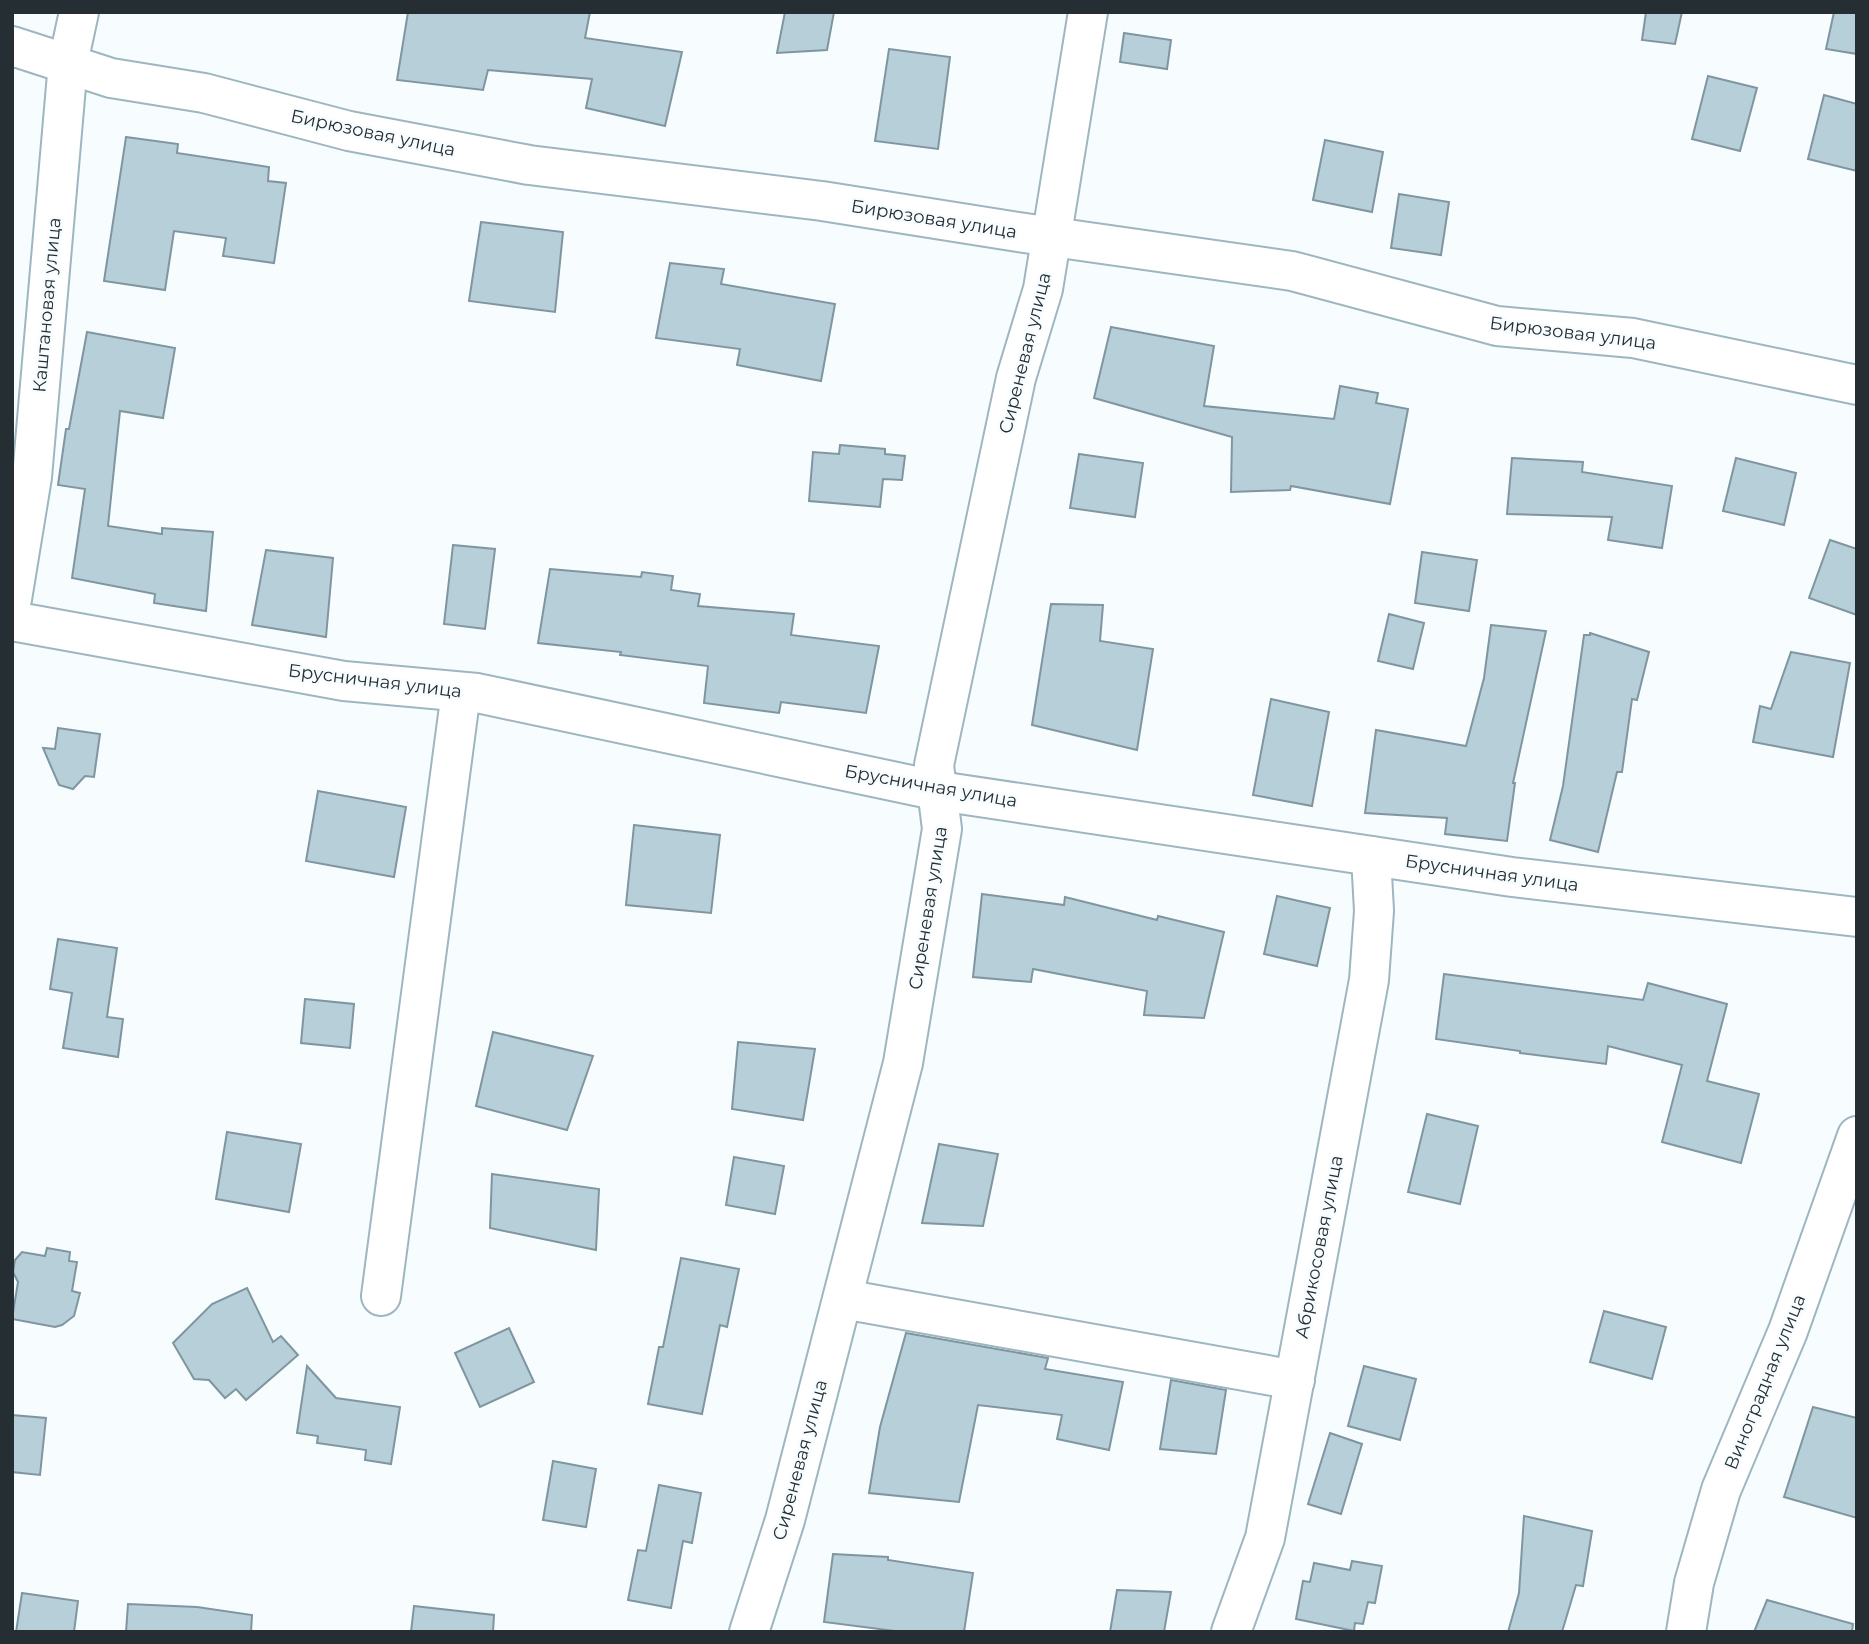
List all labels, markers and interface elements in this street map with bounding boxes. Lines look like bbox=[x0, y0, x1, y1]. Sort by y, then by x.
street label: Бирюзовая улица bbox=[289, 105, 457, 161]
street label: Бирюзовая улица bbox=[849, 195, 1019, 243]
street label: Каштановая улица bbox=[28, 217, 66, 393]
street label: Сиреневая улица bbox=[994, 270, 1056, 436]
street label: Бирюзовая улица bbox=[1488, 312, 1658, 354]
street label: Брусничная улица bbox=[287, 659, 463, 703]
street label: Брусничная улица bbox=[843, 760, 1019, 812]
street label: Сиреневая улица bbox=[904, 825, 952, 991]
street label: Брусничная улица bbox=[1404, 850, 1580, 896]
street label: Абрикосовая улица bbox=[1290, 1154, 1348, 1340]
street label: Виноградная улица bbox=[1720, 1291, 1810, 1473]
street label: Сиреневая улица bbox=[768, 1377, 832, 1543]

